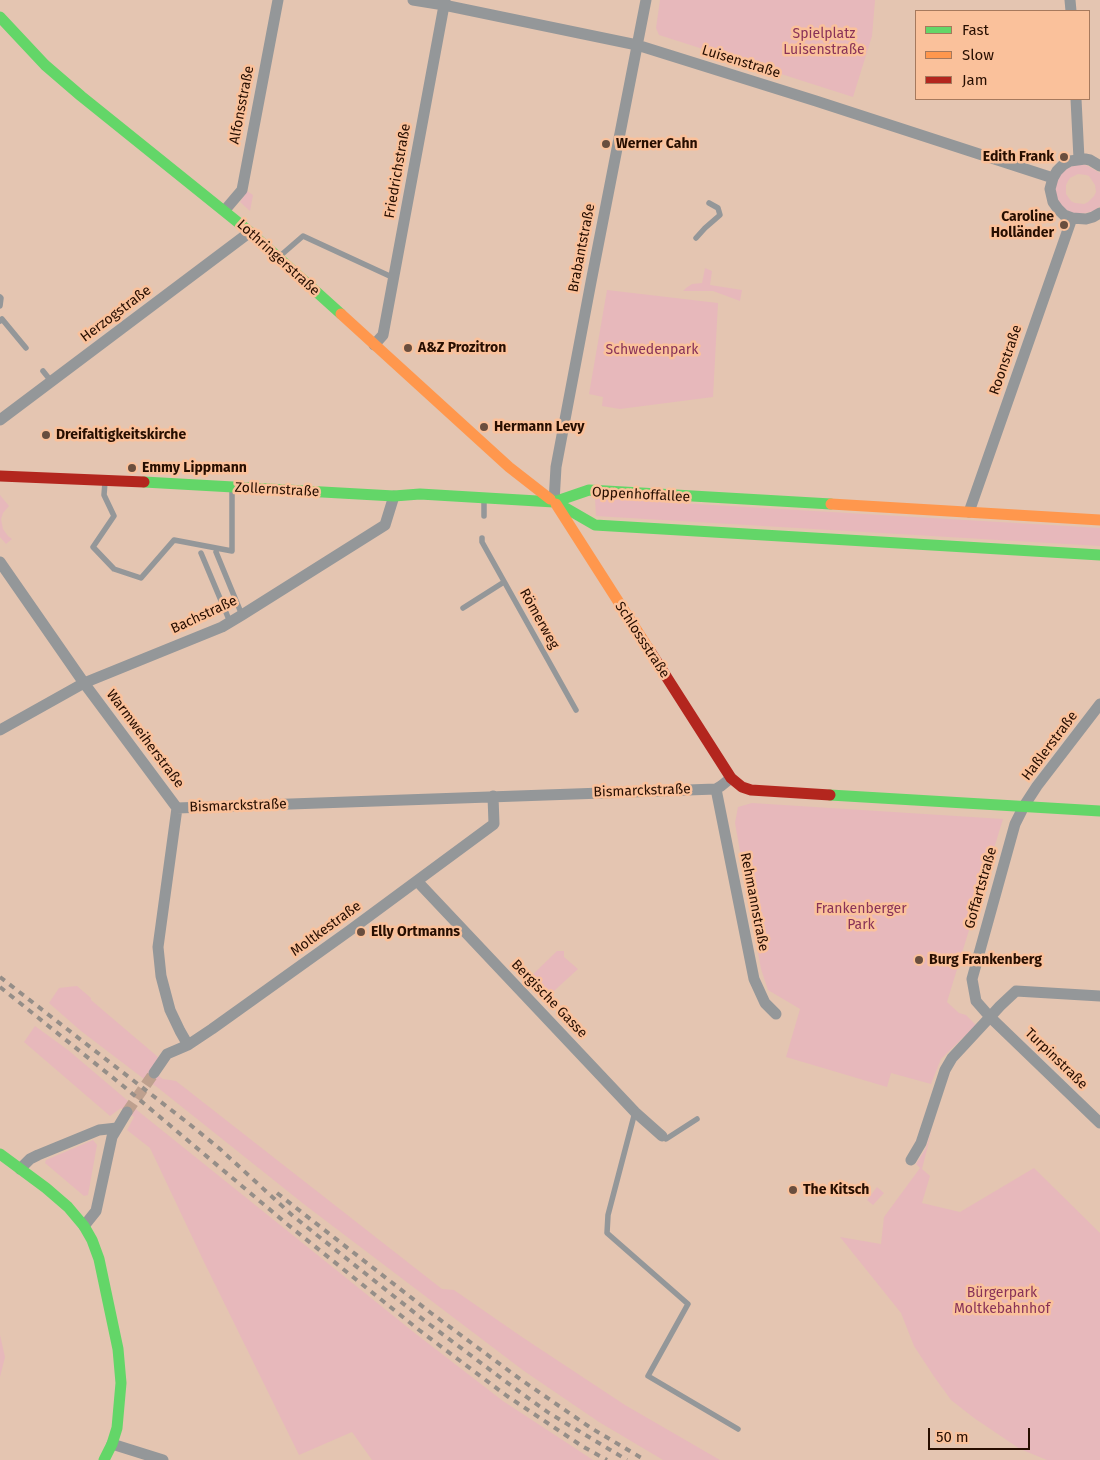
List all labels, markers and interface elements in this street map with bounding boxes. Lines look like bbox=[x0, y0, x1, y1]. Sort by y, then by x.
legend bbox=[915, 10, 1090, 100]
text: Fast bbox=[962, 21, 989, 39]
park label: Spielplatz Luisenstraße bbox=[783, 26, 865, 58]
street label: Luisenstraße bbox=[700, 42, 782, 82]
text: Slow bbox=[962, 46, 994, 64]
street label: Alfonsstraße bbox=[226, 64, 258, 146]
text: Jam bbox=[962, 71, 988, 89]
street label: Friedrichstraße bbox=[381, 122, 415, 220]
place label: Werner Cahn bbox=[616, 136, 698, 152]
marker: Werner Cahn bbox=[600, 138, 612, 150]
place label: Edith Frank bbox=[983, 149, 1054, 165]
marker: Edith Frank bbox=[1058, 151, 1070, 163]
street label: Brabantstraße bbox=[565, 202, 599, 294]
place label: Caroline Holländer bbox=[991, 209, 1054, 242]
street label: Lothringerstraße bbox=[233, 216, 323, 300]
marker: Caroline Holländer bbox=[1058, 219, 1070, 231]
street label: Herzogstraße bbox=[77, 282, 155, 346]
street label: Roonstraße bbox=[986, 323, 1026, 397]
place label: A&Z Prozitron bbox=[418, 340, 506, 356]
marker: A&Z Prozitron bbox=[402, 342, 414, 354]
park label: Schwedenpark bbox=[606, 342, 698, 358]
place label: Hermann Levy bbox=[494, 419, 585, 435]
marker: Hermann Levy bbox=[478, 421, 490, 433]
place label: Dreifaltigkeitskirche bbox=[56, 427, 186, 443]
marker: Dreifaltigkeitskirche bbox=[40, 429, 52, 441]
place label: Emmy Lippmann bbox=[142, 460, 247, 476]
marker: Emmy Lippmann bbox=[126, 462, 138, 474]
street label: Zollernstraße bbox=[234, 479, 320, 501]
street label: Oppenhoffallee bbox=[591, 484, 691, 506]
street label: Römerweg bbox=[516, 586, 562, 652]
street label: Bachstraße bbox=[168, 592, 240, 638]
street label: Schlossstraße bbox=[611, 599, 673, 681]
street label: Warmweiherstraße bbox=[103, 686, 187, 792]
street label: Haßlerstraße bbox=[1019, 708, 1081, 784]
street label: Bismarckstraße bbox=[593, 781, 691, 801]
street label: Bismarckstraße bbox=[189, 796, 287, 816]
street label: Goffartstraße bbox=[961, 845, 1001, 931]
street label: Rehmannstraße bbox=[736, 851, 772, 953]
street label: Moltkestraße bbox=[288, 898, 364, 960]
park label: Frankenberger Park bbox=[815, 901, 907, 934]
place label: Elly Ortmanns bbox=[371, 924, 460, 940]
marker: Elly Ortmanns bbox=[355, 926, 367, 938]
place label: Burg Frankenberg bbox=[929, 952, 1042, 968]
marker: Burg Frankenberg bbox=[913, 954, 925, 966]
street label: Bergische Gasse bbox=[507, 956, 591, 1042]
street label: Turpinstraße bbox=[1021, 1025, 1091, 1093]
place label: The Kitsch bbox=[803, 1182, 869, 1198]
marker: The Kitsch bbox=[787, 1184, 799, 1196]
park label: Bürgerpark Moltkebahnhof bbox=[954, 1285, 1050, 1318]
scale bar bbox=[930, 1418, 1032, 1450]
text: 50 m bbox=[936, 1428, 969, 1446]

